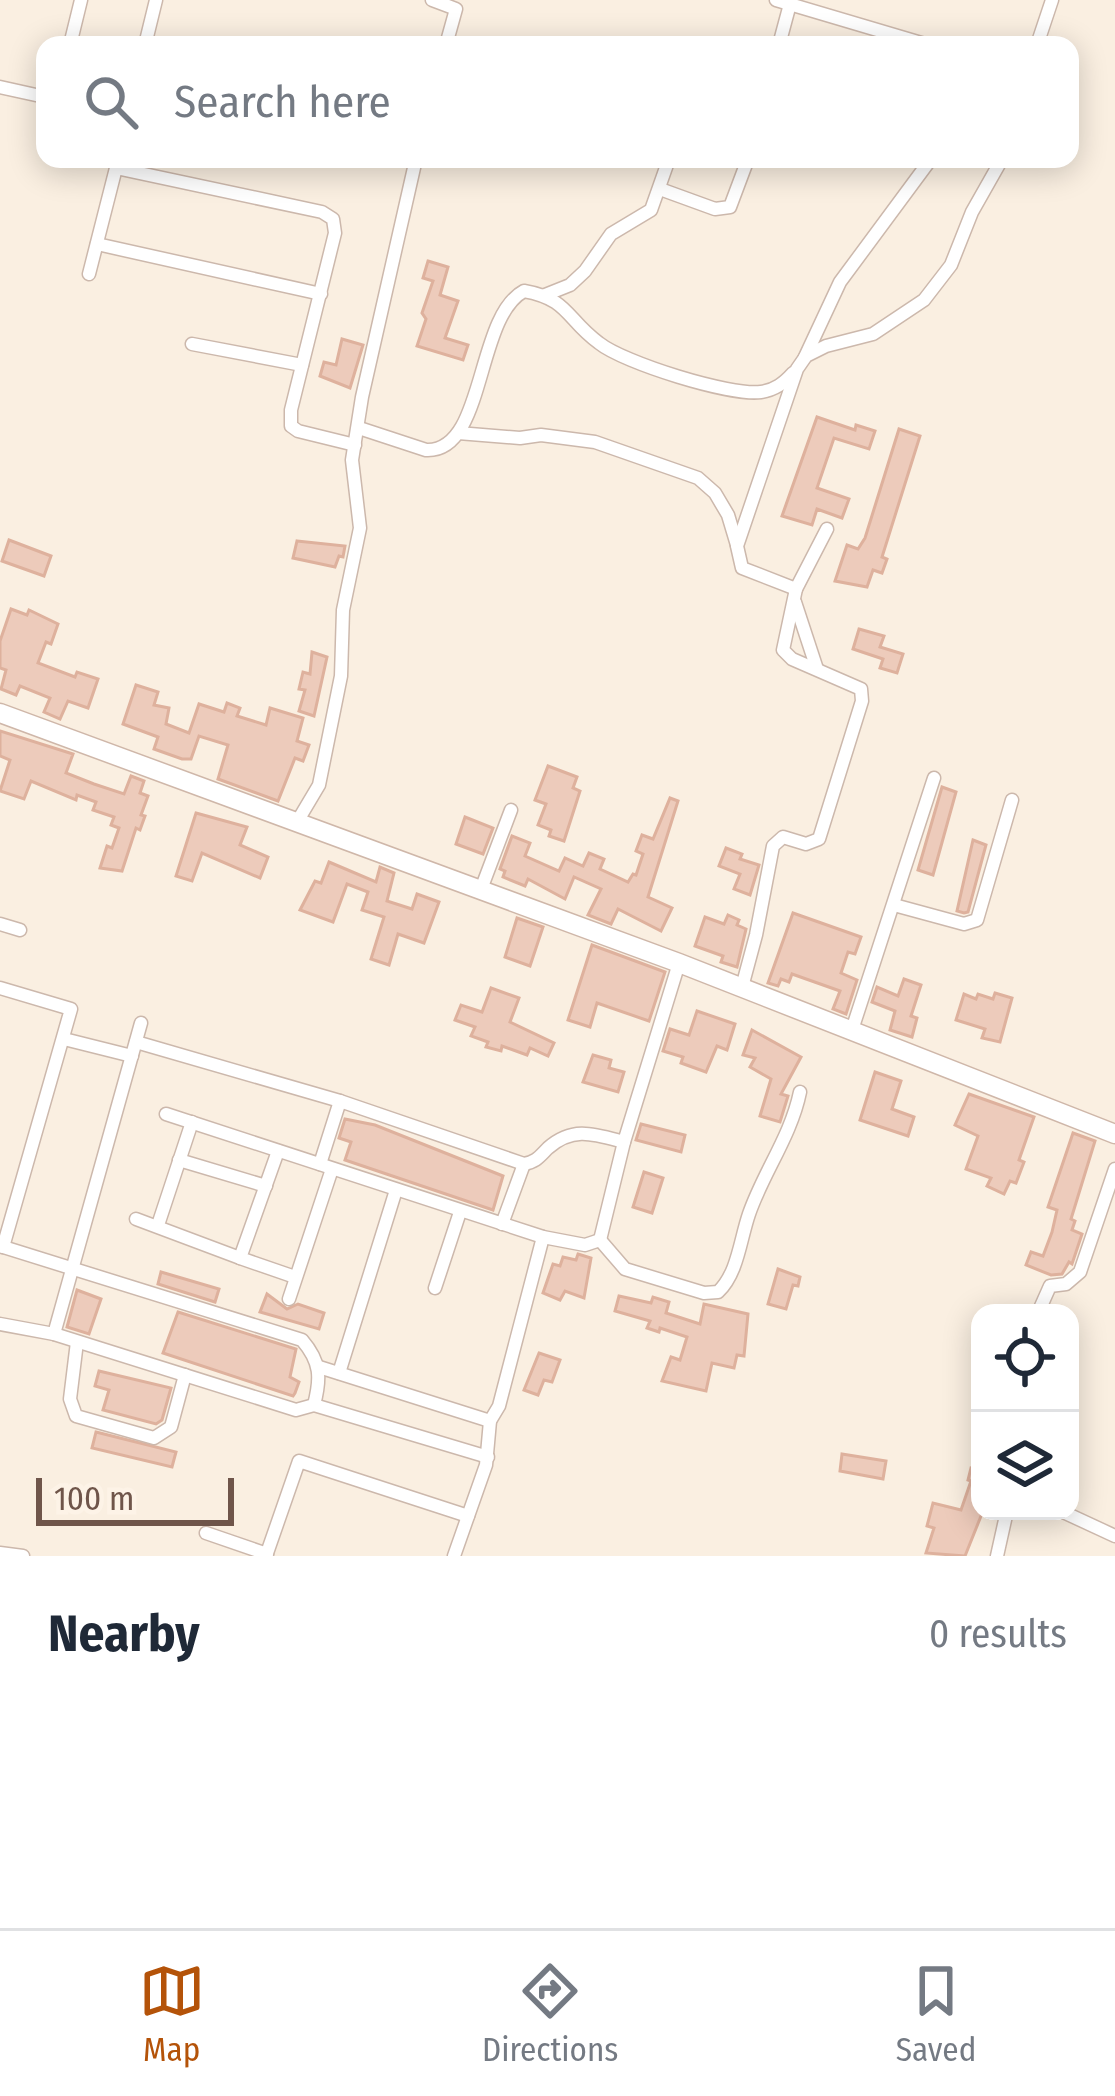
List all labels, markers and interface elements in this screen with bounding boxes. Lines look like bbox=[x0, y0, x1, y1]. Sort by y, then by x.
search box bbox=[36, 36, 1079, 168]
icon: search bbox=[78, 69, 144, 135]
text: Search here bbox=[174, 75, 391, 129]
map controls bbox=[971, 1304, 1079, 1520]
button: locate bbox=[971, 1304, 1079, 1412]
button: layers bbox=[971, 1412, 1079, 1520]
scale bar bbox=[36, 1472, 234, 1525]
text: 100 m bbox=[54, 1479, 134, 1519]
text: Nearby bbox=[48, 1603, 200, 1665]
text: 0 results bbox=[929, 1611, 1067, 1657]
tab: Map bbox=[139, 1958, 205, 2070]
tab: Directions bbox=[482, 1958, 618, 2070]
tab: Saved bbox=[896, 1958, 976, 2070]

